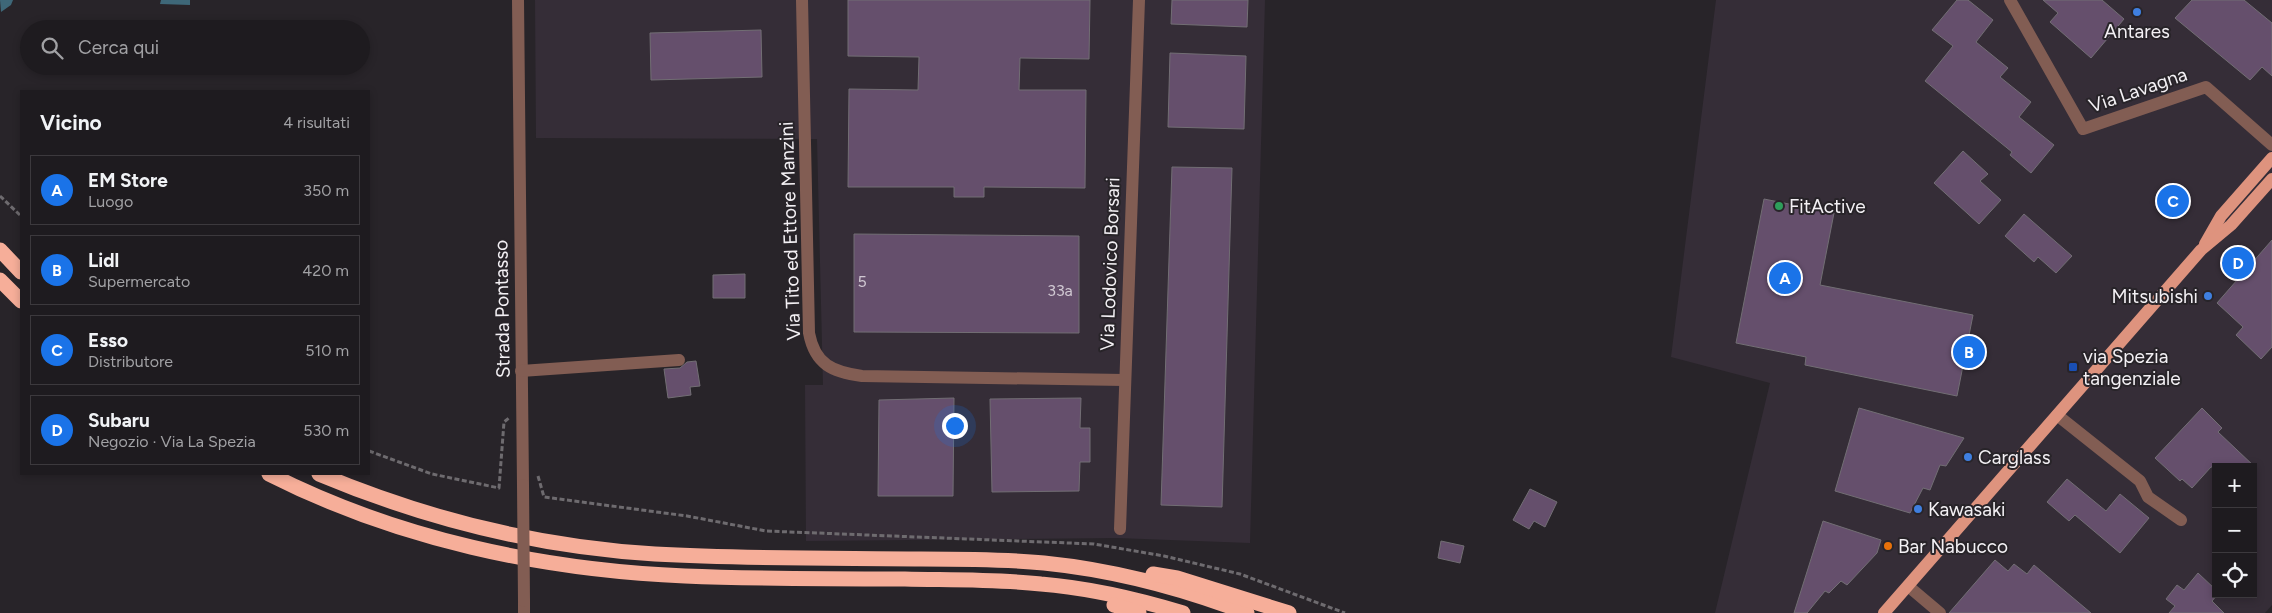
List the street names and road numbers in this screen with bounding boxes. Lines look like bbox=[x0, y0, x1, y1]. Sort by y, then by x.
street label: Via Lavagna bbox=[2086, 62, 2190, 118]
street label: Via Tito ed Ettore Manzini bbox=[775, 121, 805, 341]
street label: Via Lodovico Borsari bbox=[1095, 177, 1125, 351]
street label: Strada Pontasso bbox=[489, 240, 515, 378]

